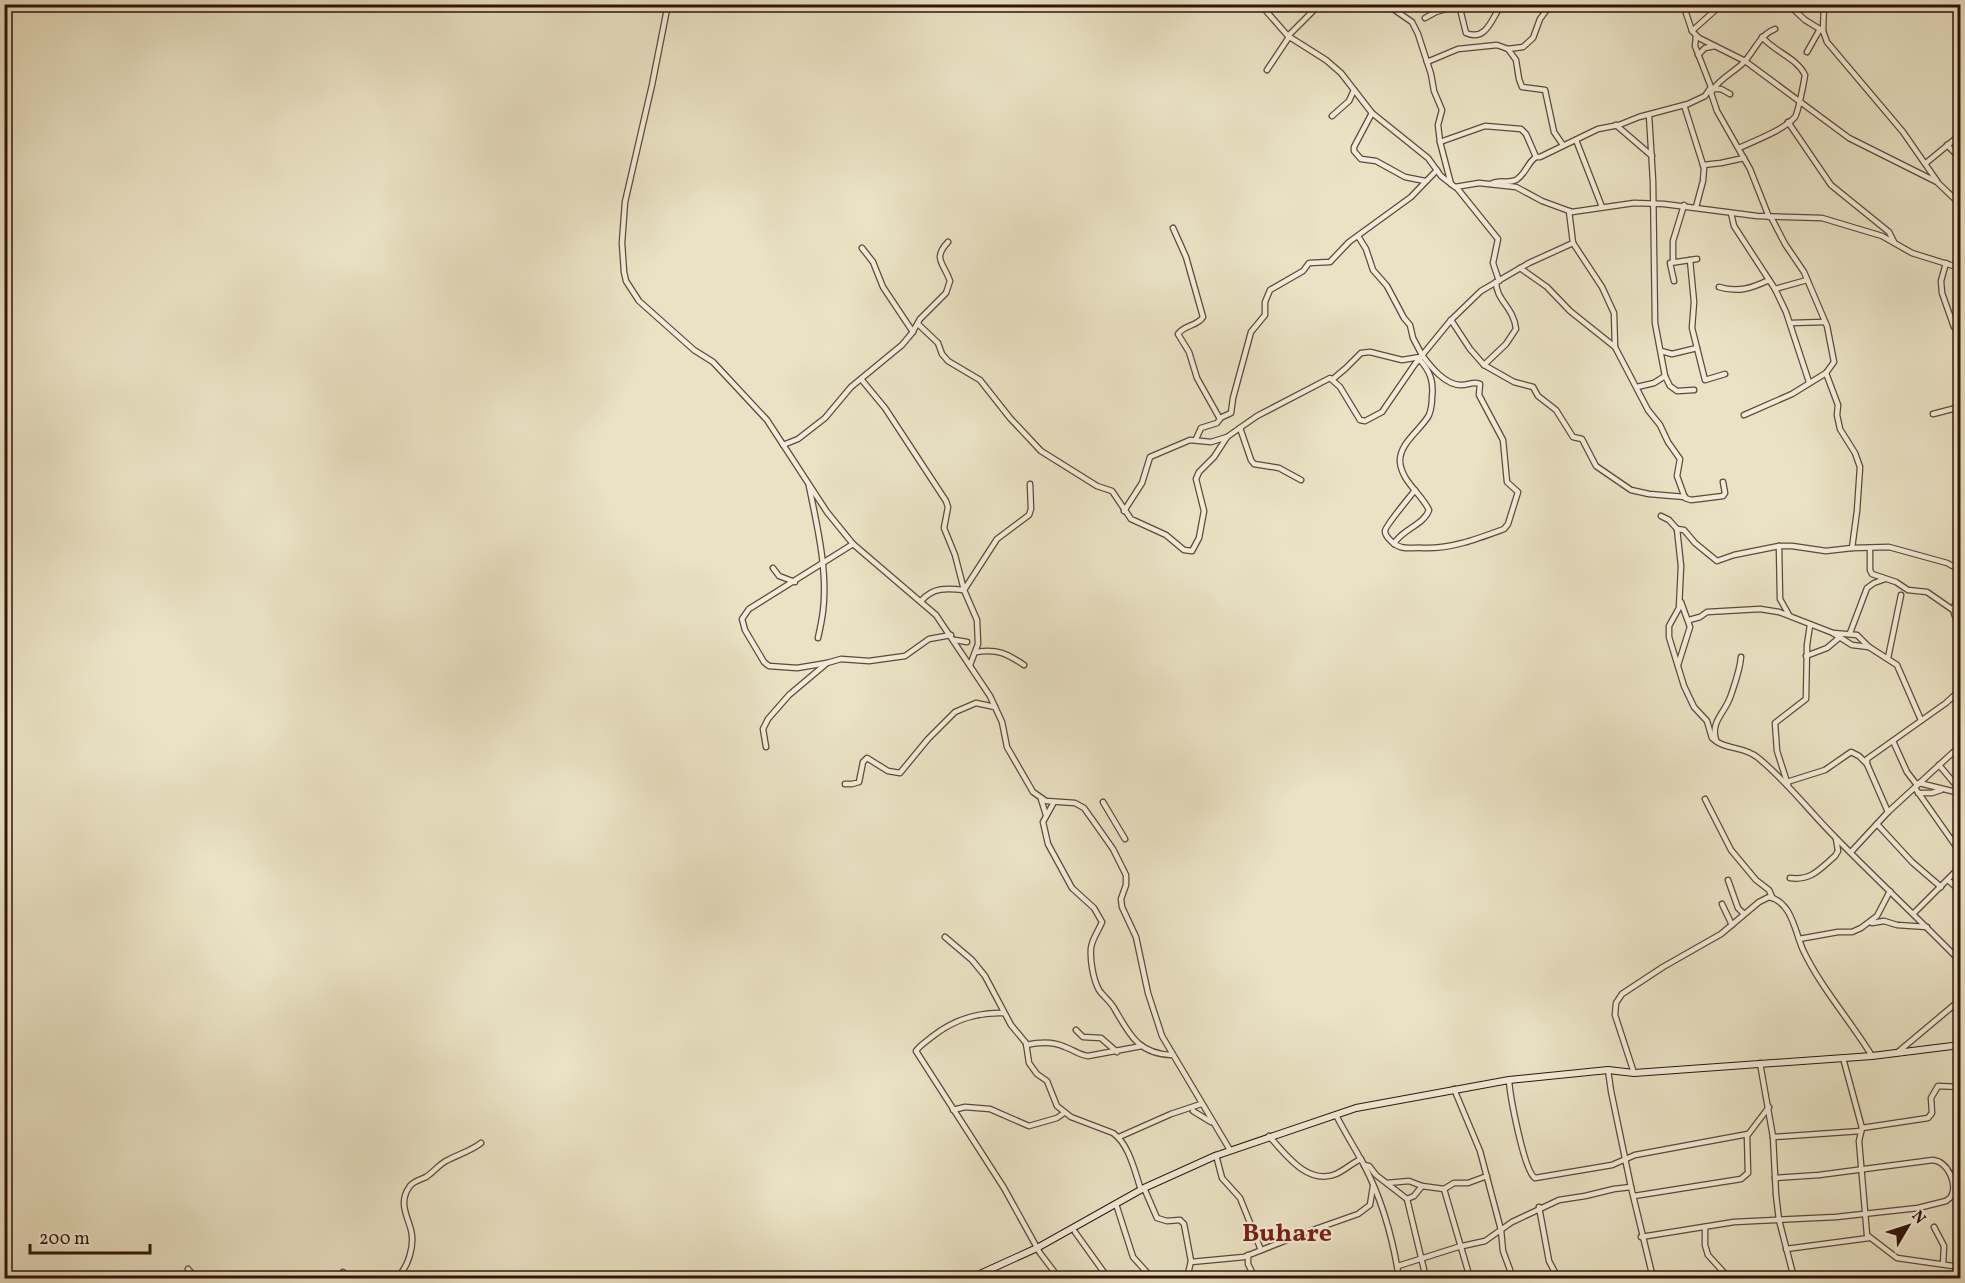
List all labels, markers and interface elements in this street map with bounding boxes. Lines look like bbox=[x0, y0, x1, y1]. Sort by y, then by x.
north arrow bbox=[1878, 1196, 1938, 1256]
text: N bbox=[1906, 1206, 1931, 1230]
district label: Buhare bbox=[1242, 1216, 1332, 1252]
scale bar bbox=[30, 1217, 150, 1255]
text: 200 m bbox=[39, 1227, 90, 1252]

